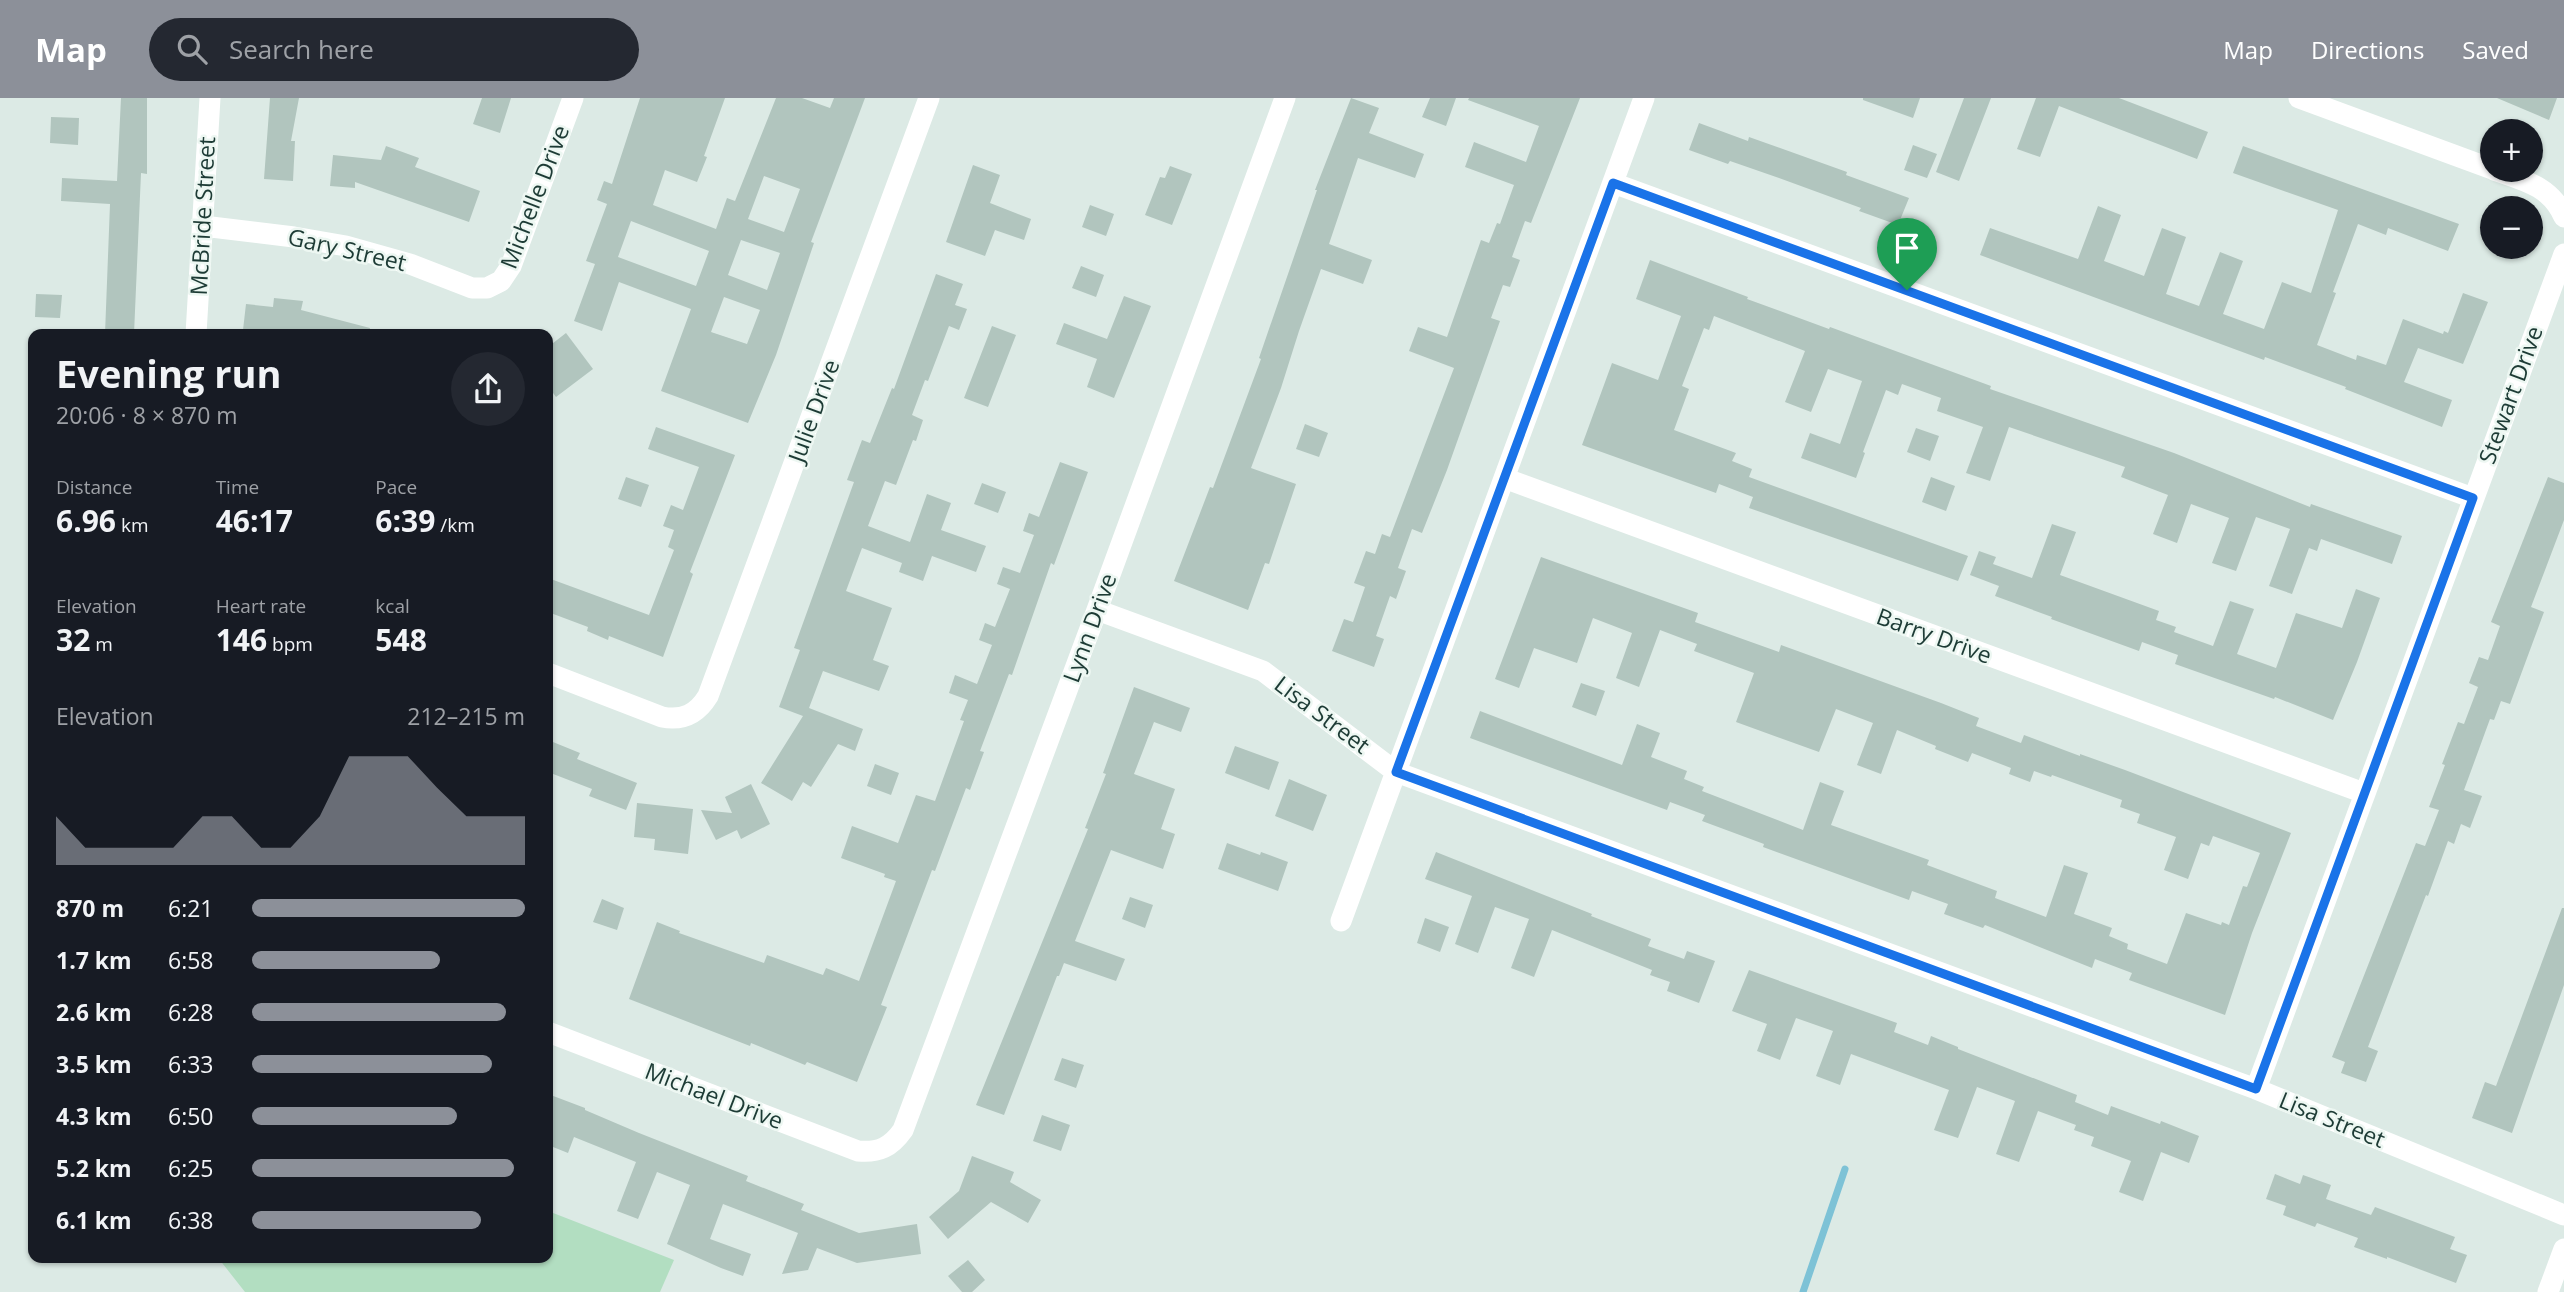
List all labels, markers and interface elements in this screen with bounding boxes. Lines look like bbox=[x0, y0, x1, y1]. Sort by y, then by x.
search box bbox=[149, 18, 639, 81]
text: Map bbox=[35, 27, 107, 72]
icon: search bbox=[173, 30, 211, 68]
text: Search here bbox=[229, 31, 374, 67]
text: Map bbox=[2223, 33, 2273, 66]
text: Directions bbox=[2311, 33, 2424, 66]
text: Saved bbox=[2462, 33, 2529, 66]
map controls bbox=[2480, 119, 2543, 259]
button: + bbox=[2480, 119, 2543, 182]
street label: Michelle Drive bbox=[492, 120, 576, 273]
street label: McBride Street bbox=[182, 136, 222, 296]
button: − bbox=[2480, 196, 2543, 259]
pin bbox=[1877, 218, 1937, 290]
street label: Gary Street bbox=[285, 220, 410, 278]
icon: arrive bbox=[1888, 229, 1926, 267]
street label: Stewart Drive bbox=[2470, 321, 2550, 468]
text: Evening run bbox=[56, 347, 281, 399]
button: share bbox=[451, 352, 525, 426]
street label: Julie Drive bbox=[779, 355, 846, 468]
text: 20:06 · 8 × 870 m bbox=[56, 399, 238, 431]
text: Distance bbox=[56, 474, 132, 500]
text: Time bbox=[216, 474, 259, 500]
text: Pace bbox=[375, 474, 417, 500]
text: 6.96 bbox=[56, 500, 116, 541]
text: 46:17 bbox=[216, 500, 293, 541]
text: 6:39 bbox=[375, 500, 435, 541]
text: km bbox=[116, 512, 149, 538]
text: /km bbox=[435, 512, 475, 538]
street label: Lynn Drive bbox=[1055, 569, 1124, 687]
text: Elevation bbox=[56, 593, 137, 619]
text: Heart rate bbox=[216, 593, 306, 619]
text: kcal bbox=[375, 593, 410, 619]
street label: Barry Drive bbox=[1872, 599, 1996, 671]
text: 32 bbox=[56, 619, 90, 660]
text: 146 bbox=[216, 619, 267, 660]
text: 548 bbox=[375, 619, 427, 660]
text: m bbox=[90, 631, 113, 657]
text: bpm bbox=[267, 631, 313, 657]
street label: Lisa Street bbox=[1268, 668, 1377, 761]
text: Elevation bbox=[56, 700, 154, 732]
text: 212–215 m bbox=[407, 700, 525, 732]
text: 870 m bbox=[56, 892, 124, 924]
text: 6:21 bbox=[168, 892, 214, 924]
text: 1.7 km bbox=[56, 944, 132, 976]
text: 6:58 bbox=[168, 944, 214, 976]
text: 2.6 km bbox=[56, 996, 132, 1028]
text: 6:28 bbox=[168, 996, 214, 1028]
text: 3.5 km bbox=[56, 1048, 132, 1080]
text: 6:33 bbox=[168, 1048, 214, 1080]
street label: Michael Drive bbox=[641, 1054, 788, 1136]
street label: Lisa Street bbox=[2275, 1083, 2390, 1155]
text: 4.3 km bbox=[56, 1100, 132, 1132]
text: 6:50 bbox=[168, 1100, 214, 1132]
text: 5.2 km bbox=[56, 1152, 132, 1184]
text: 6:25 bbox=[168, 1152, 214, 1184]
text: 6.1 km bbox=[56, 1204, 132, 1236]
text: 6:38 bbox=[168, 1204, 214, 1236]

